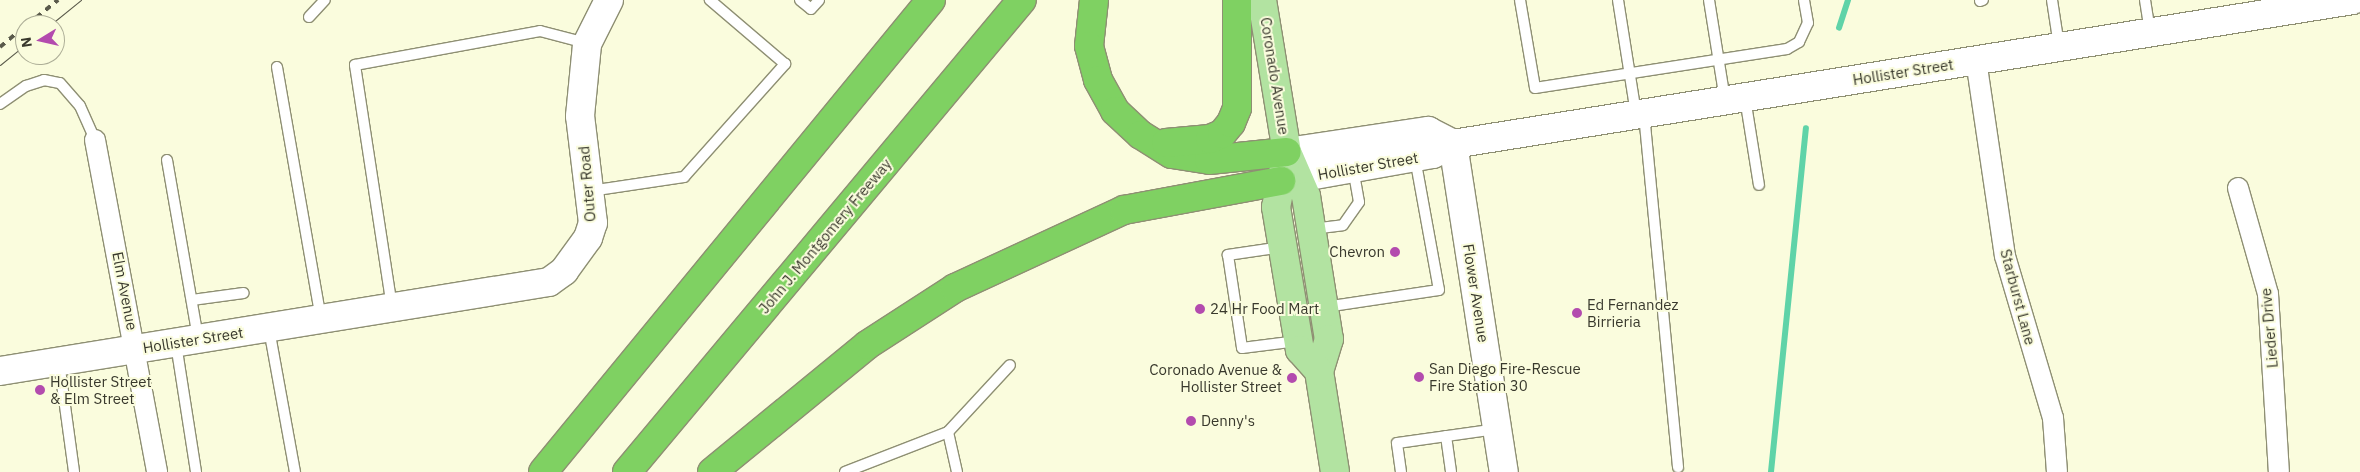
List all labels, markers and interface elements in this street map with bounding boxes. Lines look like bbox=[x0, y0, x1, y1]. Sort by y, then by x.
north arrow bbox=[15, 15, 65, 65]
street label: Coronado Avenue bbox=[1257, 16, 1293, 136]
text: N bbox=[16, 36, 36, 49]
street label: Hollister Street bbox=[1851, 55, 1955, 89]
street label: Outer Road bbox=[575, 145, 599, 223]
street label: Hollister Street bbox=[1316, 148, 1420, 184]
street label: John J. Montgomery Freeway bbox=[755, 155, 895, 317]
street label: Flower Avenue bbox=[1459, 242, 1493, 344]
place label: Chevron bbox=[1329, 243, 1385, 261]
marker: Chevron bbox=[1389, 246, 1401, 258]
street label: Starburst Lane bbox=[1997, 247, 2039, 347]
street label: Elm Avenue bbox=[109, 250, 141, 332]
street label: Lieder Drive bbox=[2257, 287, 2281, 369]
place label: Ed Fernandez Birrieria bbox=[1587, 295, 1678, 330]
place label: 24 Hr Food Mart bbox=[1210, 300, 1319, 318]
marker: 24 Hr Food Mart bbox=[1194, 303, 1206, 315]
marker: Ed Fernandez Birrieria bbox=[1571, 307, 1583, 319]
street label: Hollister Street bbox=[141, 323, 245, 357]
place label: San Diego Fire-Rescue Fire Station 30 bbox=[1429, 359, 1581, 394]
place label: Coronado Avenue & Hollister Street bbox=[1149, 360, 1282, 395]
marker: San Diego Fire-Rescue Fire Station 30 bbox=[1413, 371, 1425, 383]
place label: Hollister Street & Elm Street bbox=[50, 372, 152, 407]
marker: Coronado Avenue & Hollister Street bbox=[1286, 372, 1298, 384]
marker: Hollister Street & Elm Street bbox=[34, 384, 46, 396]
place label: Denny's bbox=[1201, 412, 1255, 430]
marker: Denny's bbox=[1185, 415, 1197, 427]

